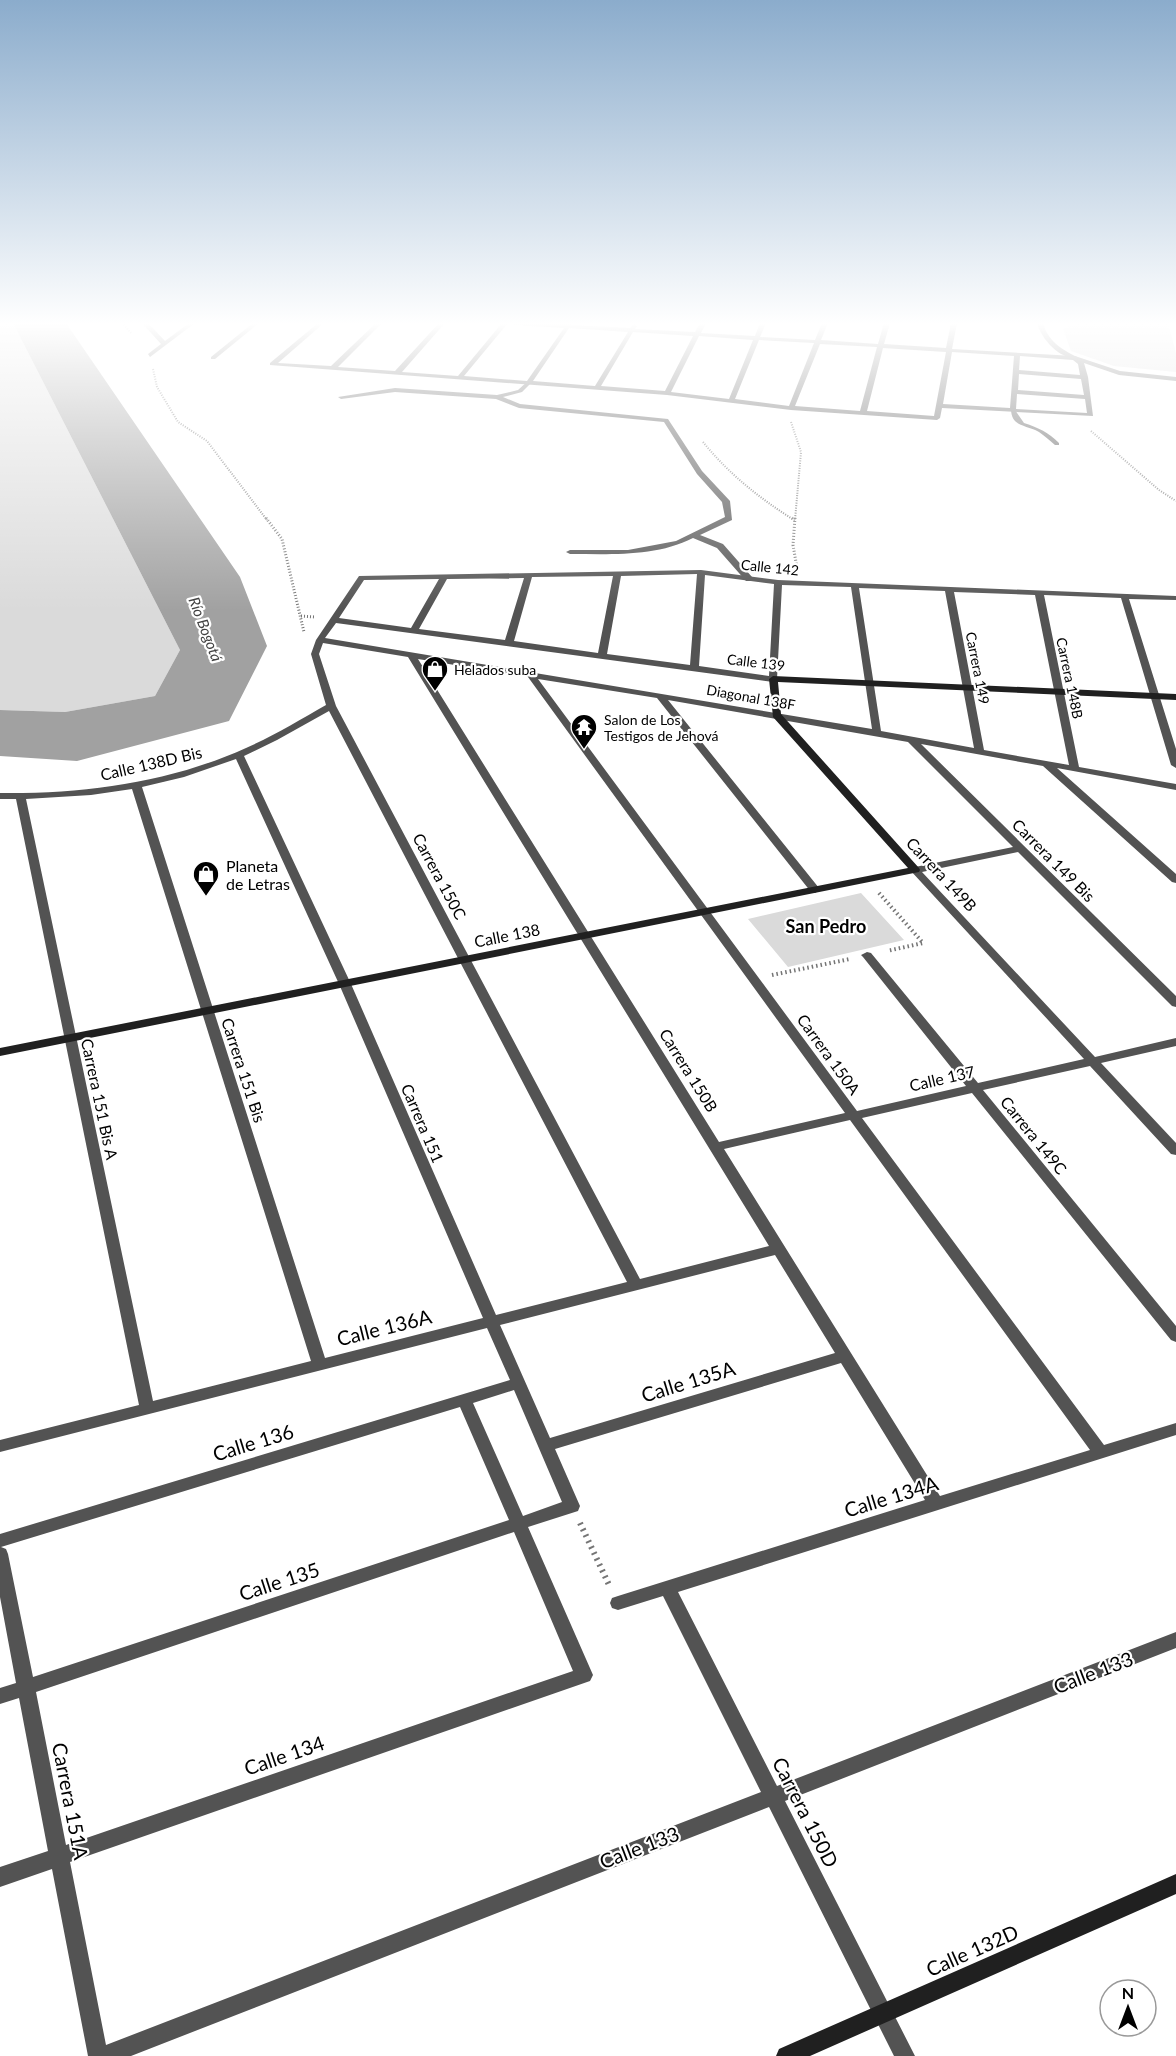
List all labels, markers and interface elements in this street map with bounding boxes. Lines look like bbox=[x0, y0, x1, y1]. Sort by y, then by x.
street label: Calle 142 bbox=[740, 556, 800, 578]
water label: Río Bogotá bbox=[185, 594, 227, 664]
street label: Carrera 149 bbox=[963, 630, 993, 706]
street label: Carrera 148B bbox=[1053, 636, 1087, 720]
street label: Calle 139 bbox=[726, 650, 786, 674]
shop icon: Helados suba bbox=[420, 654, 450, 692]
place label: Helados suba bbox=[454, 661, 536, 678]
street label: Diagonal 138F bbox=[705, 681, 797, 713]
place label: Salon de Los Testigos de Jehová bbox=[604, 711, 718, 744]
temple icon: Salon de Los Testigos de Jehová bbox=[569, 712, 599, 750]
street label: Calle 138D Bis bbox=[98, 742, 204, 784]
street label: Carrera 149 Bis bbox=[1009, 815, 1099, 905]
street label: Carrera 150C bbox=[409, 830, 471, 923]
street label: Carrera 149B bbox=[903, 833, 981, 915]
place label: Planeta de Letras bbox=[226, 856, 290, 893]
shop icon: Planeta de Letras bbox=[191, 859, 221, 897]
district label: San Pedro bbox=[786, 915, 866, 937]
street label: Calle 138 bbox=[473, 919, 541, 951]
street label: Carrera 150A bbox=[793, 1010, 865, 1098]
street label: Carrera 151 Bis bbox=[218, 1015, 270, 1125]
street label: Carrera 150B bbox=[656, 1025, 722, 1115]
street label: Carrera 151 Bis A bbox=[78, 1037, 122, 1161]
street label: Calle 137 bbox=[907, 1061, 977, 1095]
street label: Carrera 151 bbox=[398, 1081, 448, 1165]
street label: Carrera 149C bbox=[997, 1092, 1071, 1178]
street label: Calle 136A bbox=[334, 1304, 434, 1350]
street label: Calle 135A bbox=[638, 1355, 738, 1407]
street label: Calle 136 bbox=[210, 1418, 296, 1466]
street label: Calle 134A bbox=[841, 1470, 941, 1522]
street label: Calle 135 bbox=[236, 1557, 322, 1605]
street label: Calle 133 bbox=[1050, 1646, 1136, 1698]
street label: Calle 134 bbox=[241, 1730, 328, 1780]
street label: Carrera 151A bbox=[48, 1741, 94, 1862]
street label: Carrera 150D bbox=[768, 1753, 844, 1871]
street label: Calle 133 bbox=[596, 1821, 682, 1873]
street label: Calle 132D bbox=[922, 1919, 1022, 1981]
north arrow bbox=[1098, 1978, 1158, 2038]
text: N bbox=[1122, 1983, 1134, 2002]

